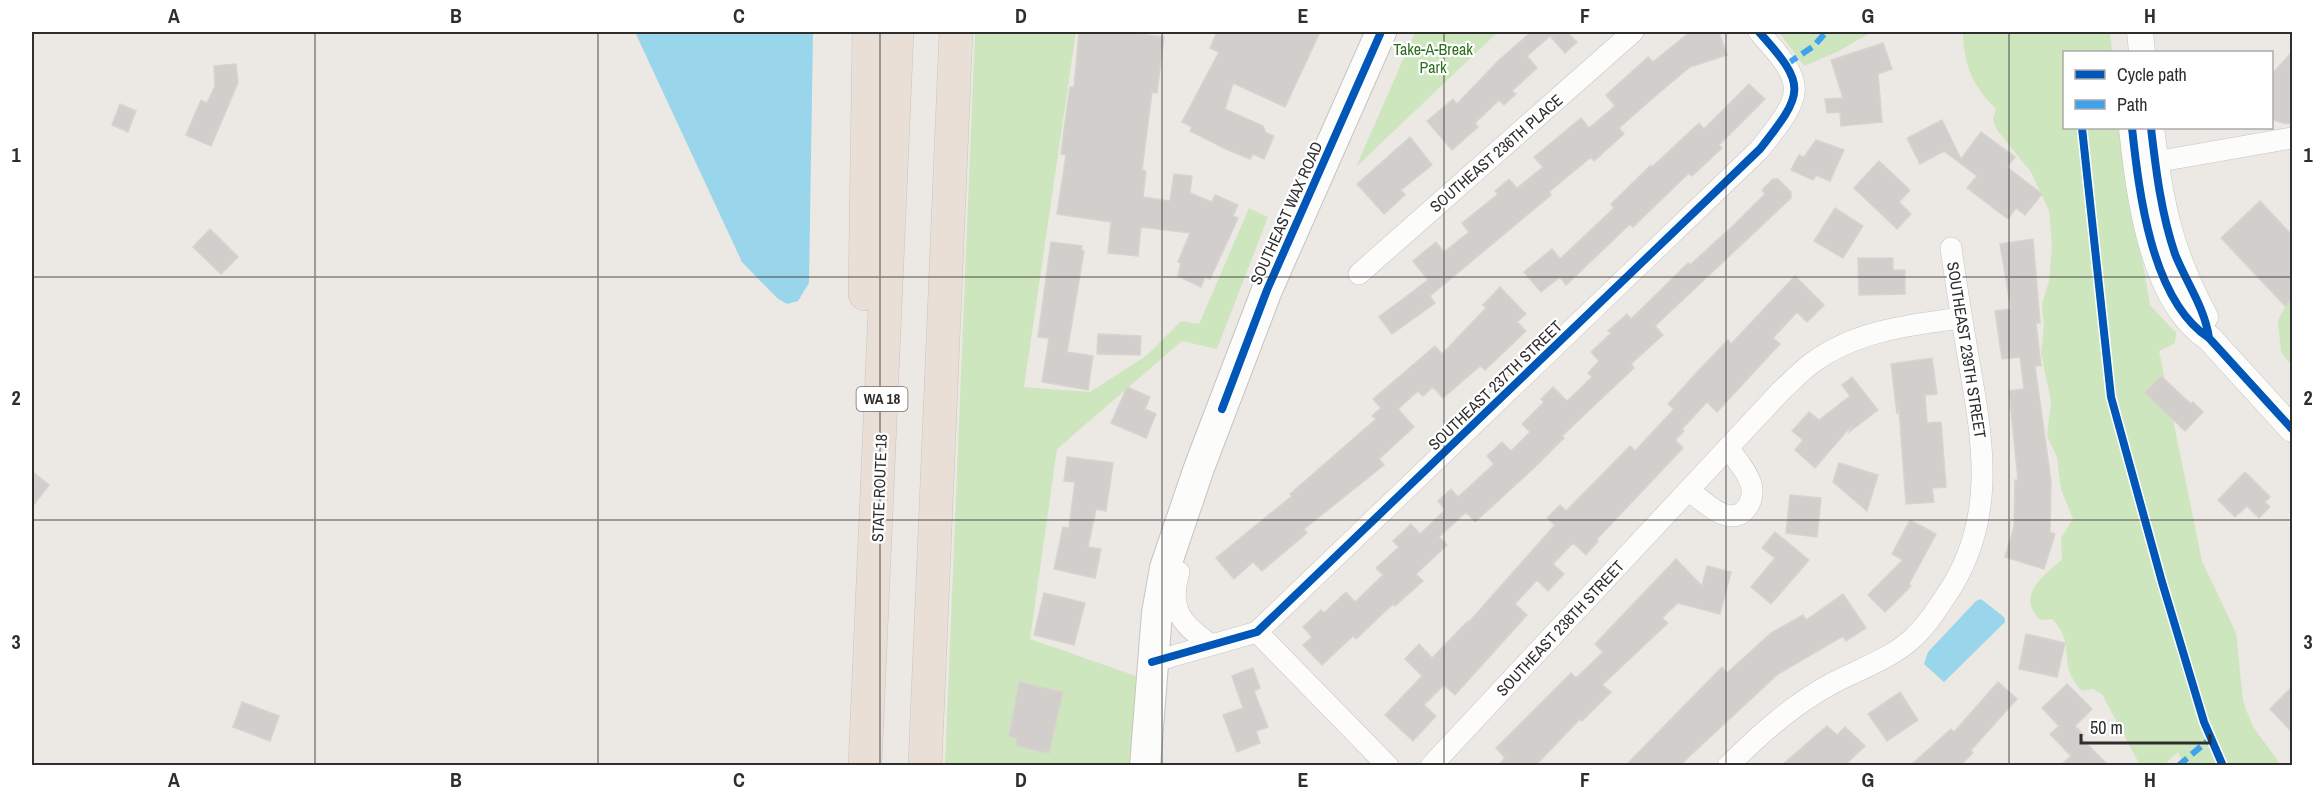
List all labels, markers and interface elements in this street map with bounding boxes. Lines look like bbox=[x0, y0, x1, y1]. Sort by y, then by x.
text: A bbox=[168, 2, 180, 29]
text: B bbox=[450, 2, 462, 29]
text: C bbox=[733, 2, 745, 29]
text: D bbox=[1015, 2, 1027, 29]
text: E bbox=[1298, 2, 1309, 29]
text: F bbox=[1580, 2, 1590, 29]
text: G bbox=[1862, 2, 1874, 29]
text: H bbox=[2144, 2, 2156, 29]
park label: Take-A-Break Park bbox=[1393, 38, 1473, 78]
legend bbox=[2063, 51, 2273, 129]
text: Cycle path bbox=[2117, 62, 2187, 87]
street label: SOUTHEAST 236TH PLACE bbox=[1425, 89, 1567, 217]
text: Path bbox=[2117, 92, 2147, 117]
street label: SOUTHEAST WAX ROAD bbox=[1245, 138, 1327, 288]
text: 1 bbox=[11, 141, 21, 168]
text: 1 bbox=[2303, 141, 2313, 168]
street label: SOUTHEAST 239TH STREET bbox=[1942, 260, 1992, 440]
street label: SOUTHEAST 237TH STREET bbox=[1423, 315, 1567, 455]
text: 2 bbox=[11, 384, 21, 411]
text: 2 bbox=[2303, 384, 2313, 411]
road number: WA 18 bbox=[856, 387, 908, 411]
street label: STATE ROUTE 18 bbox=[866, 434, 892, 542]
street label: SOUTHEAST 238TH STREET bbox=[1491, 555, 1629, 701]
text: 3 bbox=[11, 628, 21, 655]
text: 3 bbox=[2303, 628, 2313, 655]
scale bar bbox=[2081, 707, 2210, 745]
text: 50 m bbox=[2090, 715, 2123, 740]
text: A bbox=[168, 766, 180, 793]
text: B bbox=[450, 766, 462, 793]
text: C bbox=[733, 766, 745, 793]
text: D bbox=[1015, 766, 1027, 793]
text: E bbox=[1298, 766, 1309, 793]
text: F bbox=[1580, 766, 1590, 793]
text: G bbox=[1862, 766, 1874, 793]
text: H bbox=[2144, 766, 2156, 793]

